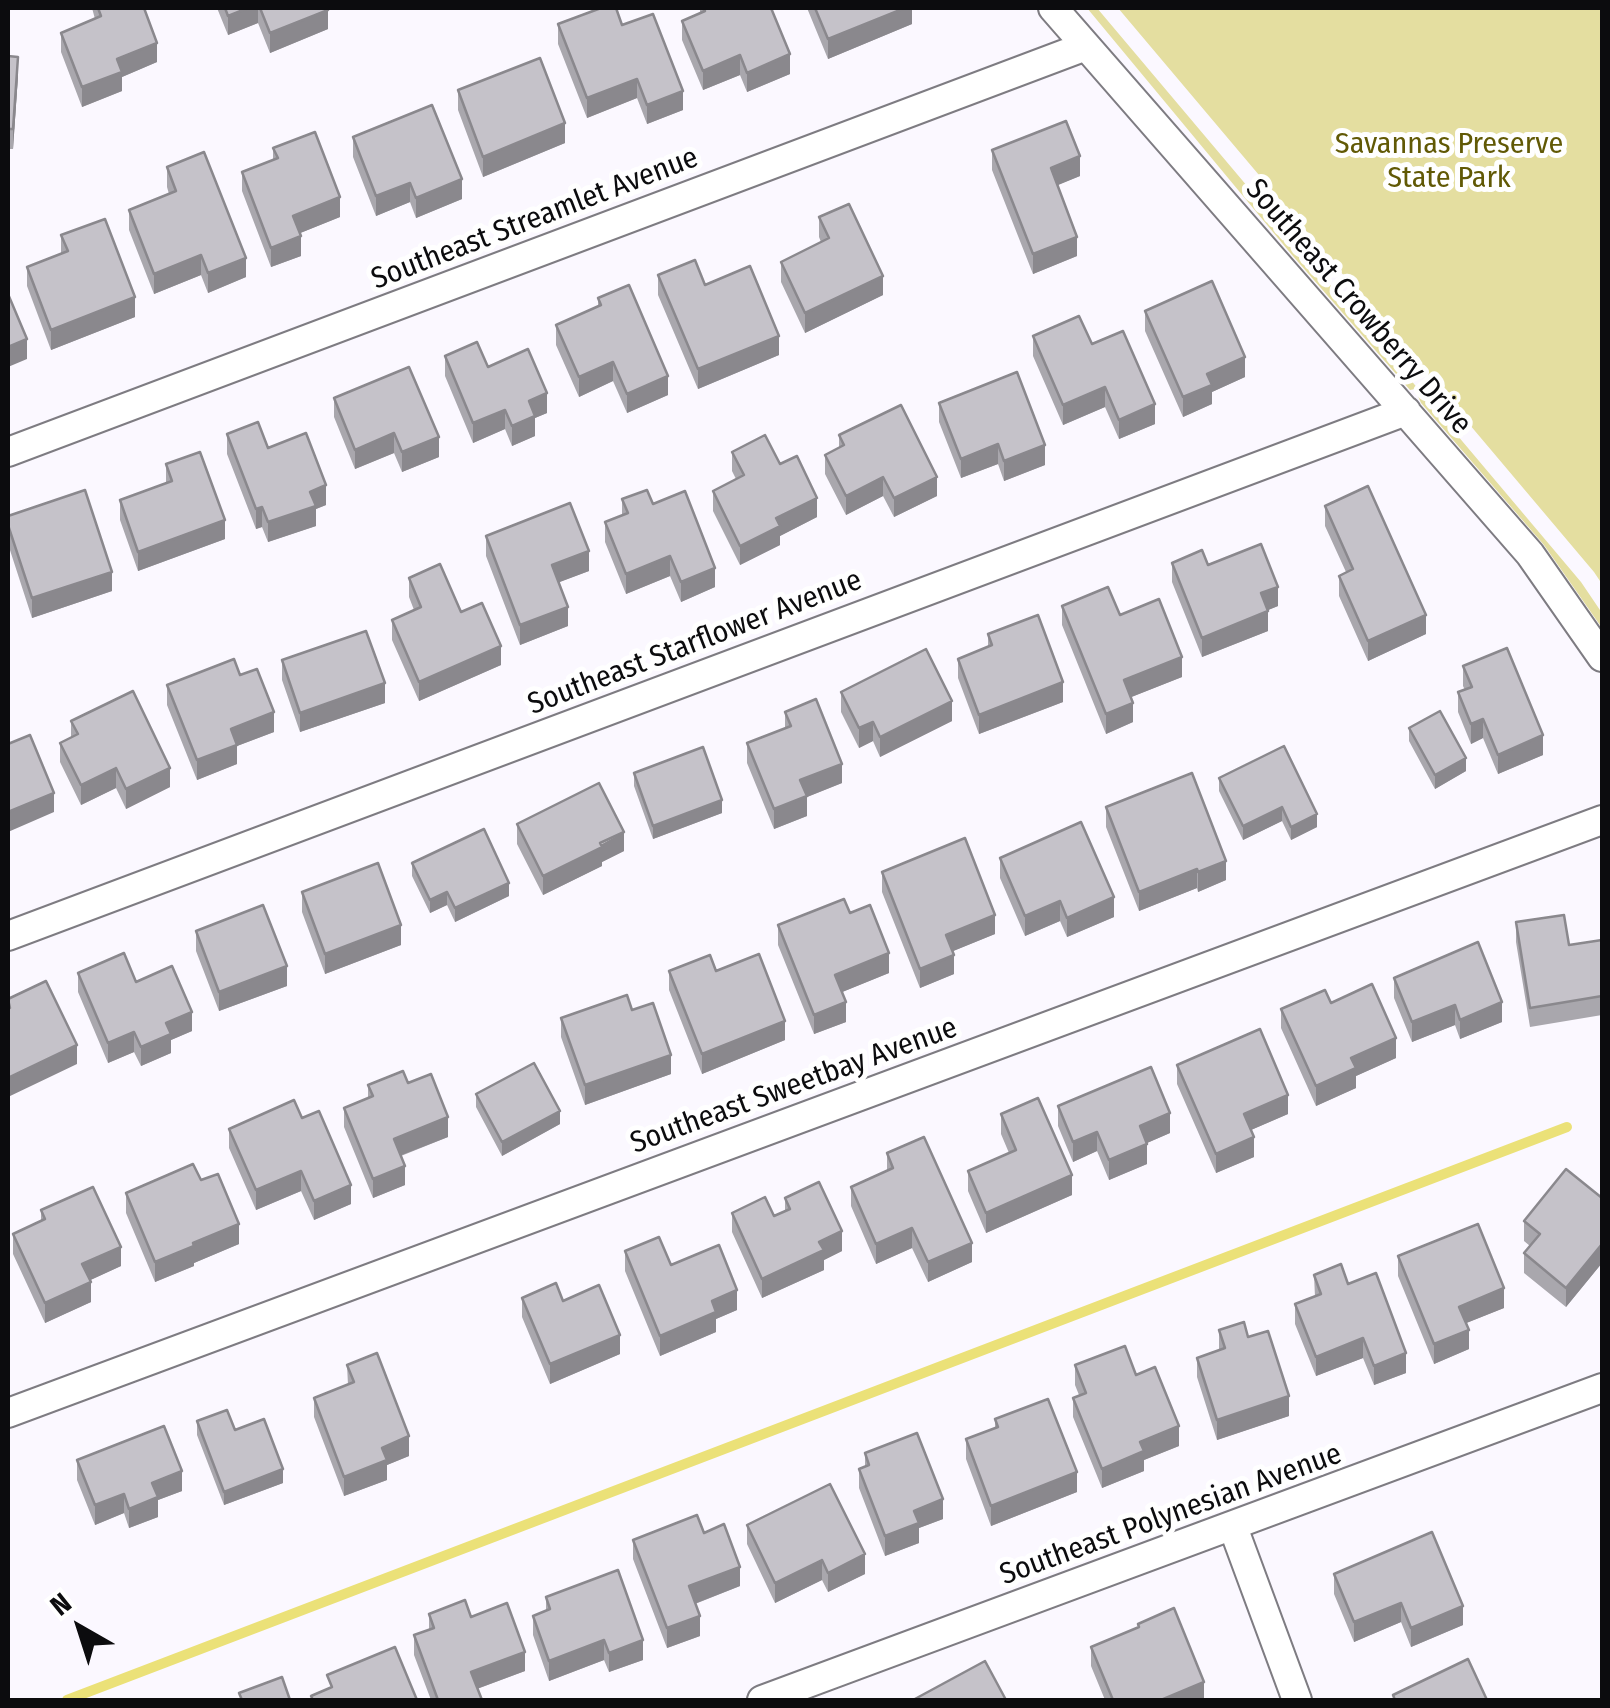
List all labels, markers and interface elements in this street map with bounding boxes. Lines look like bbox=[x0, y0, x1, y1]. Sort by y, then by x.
park label: Savannas Preserve State Park bbox=[1335, 127, 1563, 198]
street label: Southeast Streamlet Avenue bbox=[367, 140, 703, 298]
street label: Southeast Crowberry Drive bbox=[1237, 172, 1479, 442]
street label: Southeast Starflower Avenue bbox=[523, 563, 867, 723]
street label: Southeast Sweetbay Avenue bbox=[626, 1010, 962, 1162]
street label: Southeast Polynesian Avenue bbox=[995, 1436, 1347, 1594]
north arrow bbox=[30, 1578, 130, 1678]
text: N bbox=[44, 1586, 78, 1622]

